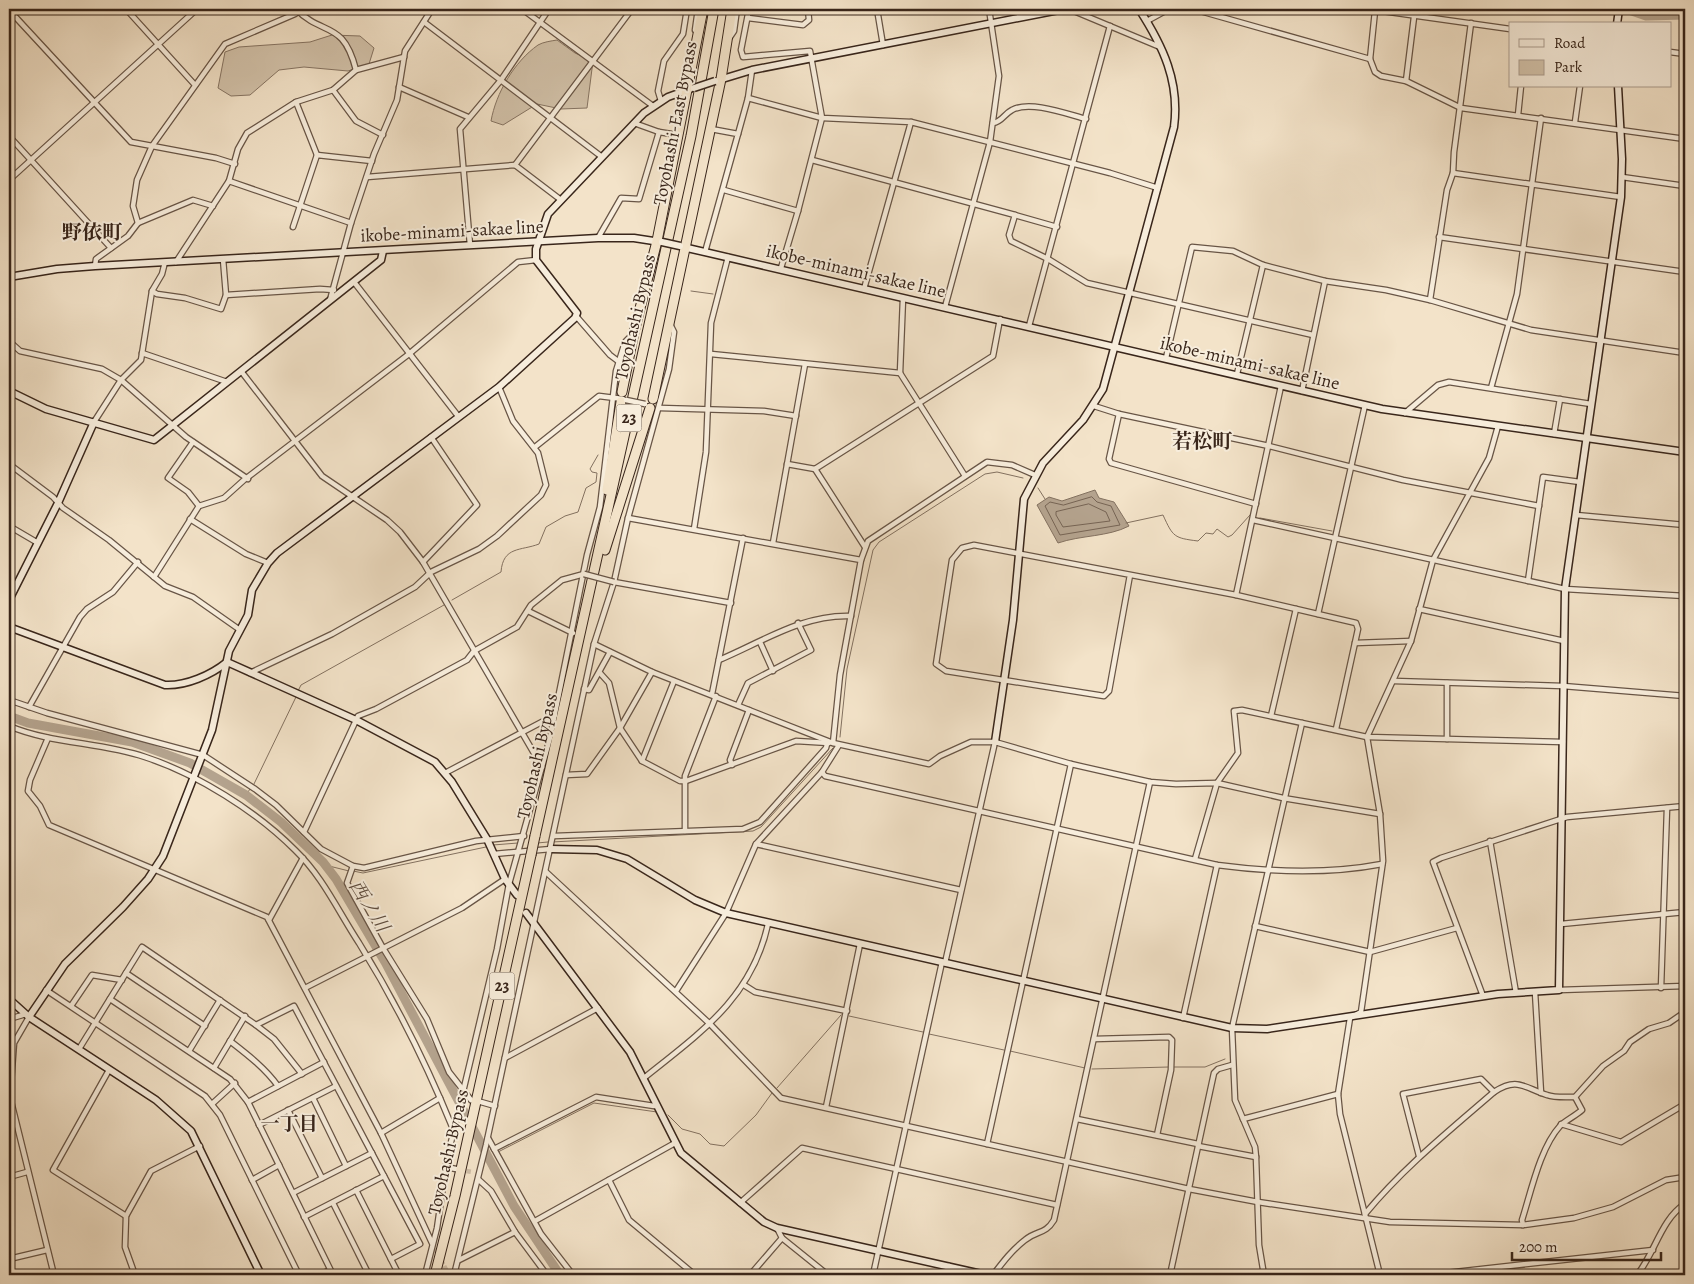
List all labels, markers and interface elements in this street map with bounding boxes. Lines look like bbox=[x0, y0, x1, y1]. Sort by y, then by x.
legend bbox=[1509, 22, 1672, 88]
text: Road bbox=[1554, 33, 1586, 53]
street label: Toyohashi-East Bypass bbox=[647, 39, 703, 207]
text: Park bbox=[1554, 57, 1583, 77]
street label: ikobe-minami-sakae line bbox=[360, 214, 544, 248]
district label: 野依町 bbox=[62, 219, 123, 246]
street label: ikobe-minami-sakae line bbox=[764, 239, 948, 303]
street label: Toyohashi Bypass bbox=[609, 252, 661, 382]
street label: ikobe-minami-sakae line bbox=[1158, 331, 1342, 395]
road number: 23 bbox=[616, 404, 642, 432]
district label: 若松町 bbox=[1172, 428, 1233, 455]
street label: Toyohashi Bypass bbox=[511, 691, 563, 821]
water label: 西ノ川 bbox=[343, 875, 396, 939]
road number: 23 bbox=[490, 972, 514, 999]
street label: Toyohashi Bypass bbox=[422, 1087, 474, 1217]
district label: 一丁目 bbox=[260, 1111, 318, 1137]
scale bar bbox=[1512, 1229, 1660, 1261]
text: 200 m bbox=[1519, 1237, 1558, 1257]

